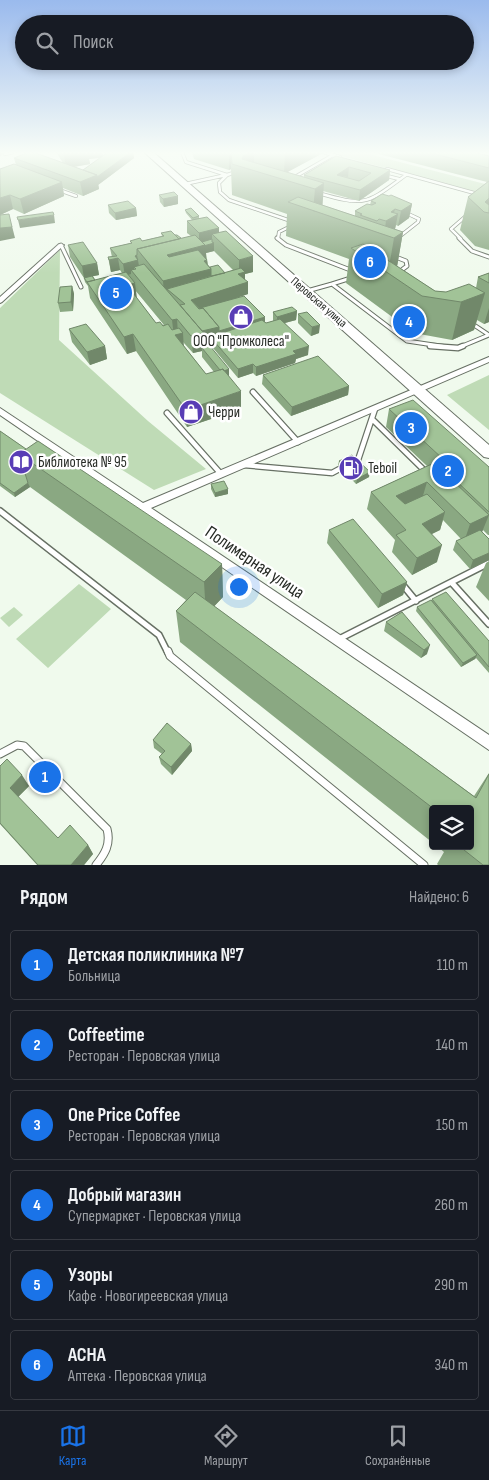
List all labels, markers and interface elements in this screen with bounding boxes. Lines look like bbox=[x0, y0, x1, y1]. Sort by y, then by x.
search box bbox=[15, 15, 474, 70]
icon: search bbox=[33, 29, 61, 57]
text: Поиск bbox=[73, 31, 113, 54]
pin: 6 bbox=[354, 243, 386, 281]
pin: 5 bbox=[100, 274, 132, 312]
street label: Перовская улица bbox=[287, 274, 350, 331]
pin: 4 bbox=[393, 303, 425, 341]
shop icon: ООО "Промколеса" bbox=[228, 304, 254, 330]
place label: ООО "Промколеса" bbox=[193, 332, 289, 351]
shop icon: Черри bbox=[178, 399, 204, 425]
place label: Черри bbox=[208, 403, 240, 422]
pin: 3 bbox=[395, 409, 427, 447]
library icon: Библиотека № 95 bbox=[8, 449, 34, 475]
pin: 2 bbox=[432, 452, 464, 490]
place label: Библиотека № 95 bbox=[38, 453, 127, 472]
fuel station icon: Teboil bbox=[338, 455, 364, 481]
place label: Teboil bbox=[368, 459, 397, 478]
street label: Полимерная улица bbox=[201, 522, 308, 603]
your location bbox=[226, 574, 252, 600]
pin: 1 bbox=[29, 758, 61, 796]
map controls bbox=[429, 805, 474, 850]
button: layers bbox=[429, 805, 474, 850]
text: Рядом bbox=[20, 885, 68, 910]
text: Найдено: 6 bbox=[409, 888, 469, 907]
text: Детская поликлиника №7 bbox=[68, 944, 244, 967]
text: 1 bbox=[34, 956, 40, 975]
text: 110 m bbox=[437, 956, 468, 975]
text: Больница bbox=[68, 967, 120, 986]
text: Coffeetime bbox=[68, 1024, 145, 1047]
text: 2 bbox=[33, 1036, 41, 1055]
text: 140 m bbox=[436, 1036, 468, 1055]
text: Ресторан · Перовская улица bbox=[68, 1047, 220, 1066]
text: One Price Coffee bbox=[68, 1104, 180, 1127]
text: 3 bbox=[33, 1116, 41, 1135]
text: 150 m bbox=[436, 1116, 468, 1135]
text: Ресторан · Перовская улица bbox=[68, 1127, 220, 1146]
text: Добрый магазин bbox=[68, 1184, 181, 1207]
text: 4 bbox=[33, 1196, 41, 1215]
text: 260 m bbox=[434, 1196, 468, 1215]
text: Супермаркет · Перовская улица bbox=[68, 1207, 241, 1226]
text: Узоры bbox=[68, 1264, 113, 1287]
text: 5 bbox=[33, 1276, 41, 1295]
text: 290 m bbox=[434, 1276, 468, 1295]
text: Кафе · Новогиреевская улица bbox=[68, 1287, 228, 1306]
text: АСНА bbox=[68, 1344, 106, 1367]
text: 6 bbox=[33, 1356, 41, 1375]
text: 340 m bbox=[435, 1356, 468, 1375]
text: Аптека · Перовская улица bbox=[68, 1367, 207, 1386]
tab: Карта bbox=[59, 1422, 87, 1469]
tab: Маршрут bbox=[204, 1422, 248, 1469]
tab: Сохранённые bbox=[365, 1422, 430, 1469]

